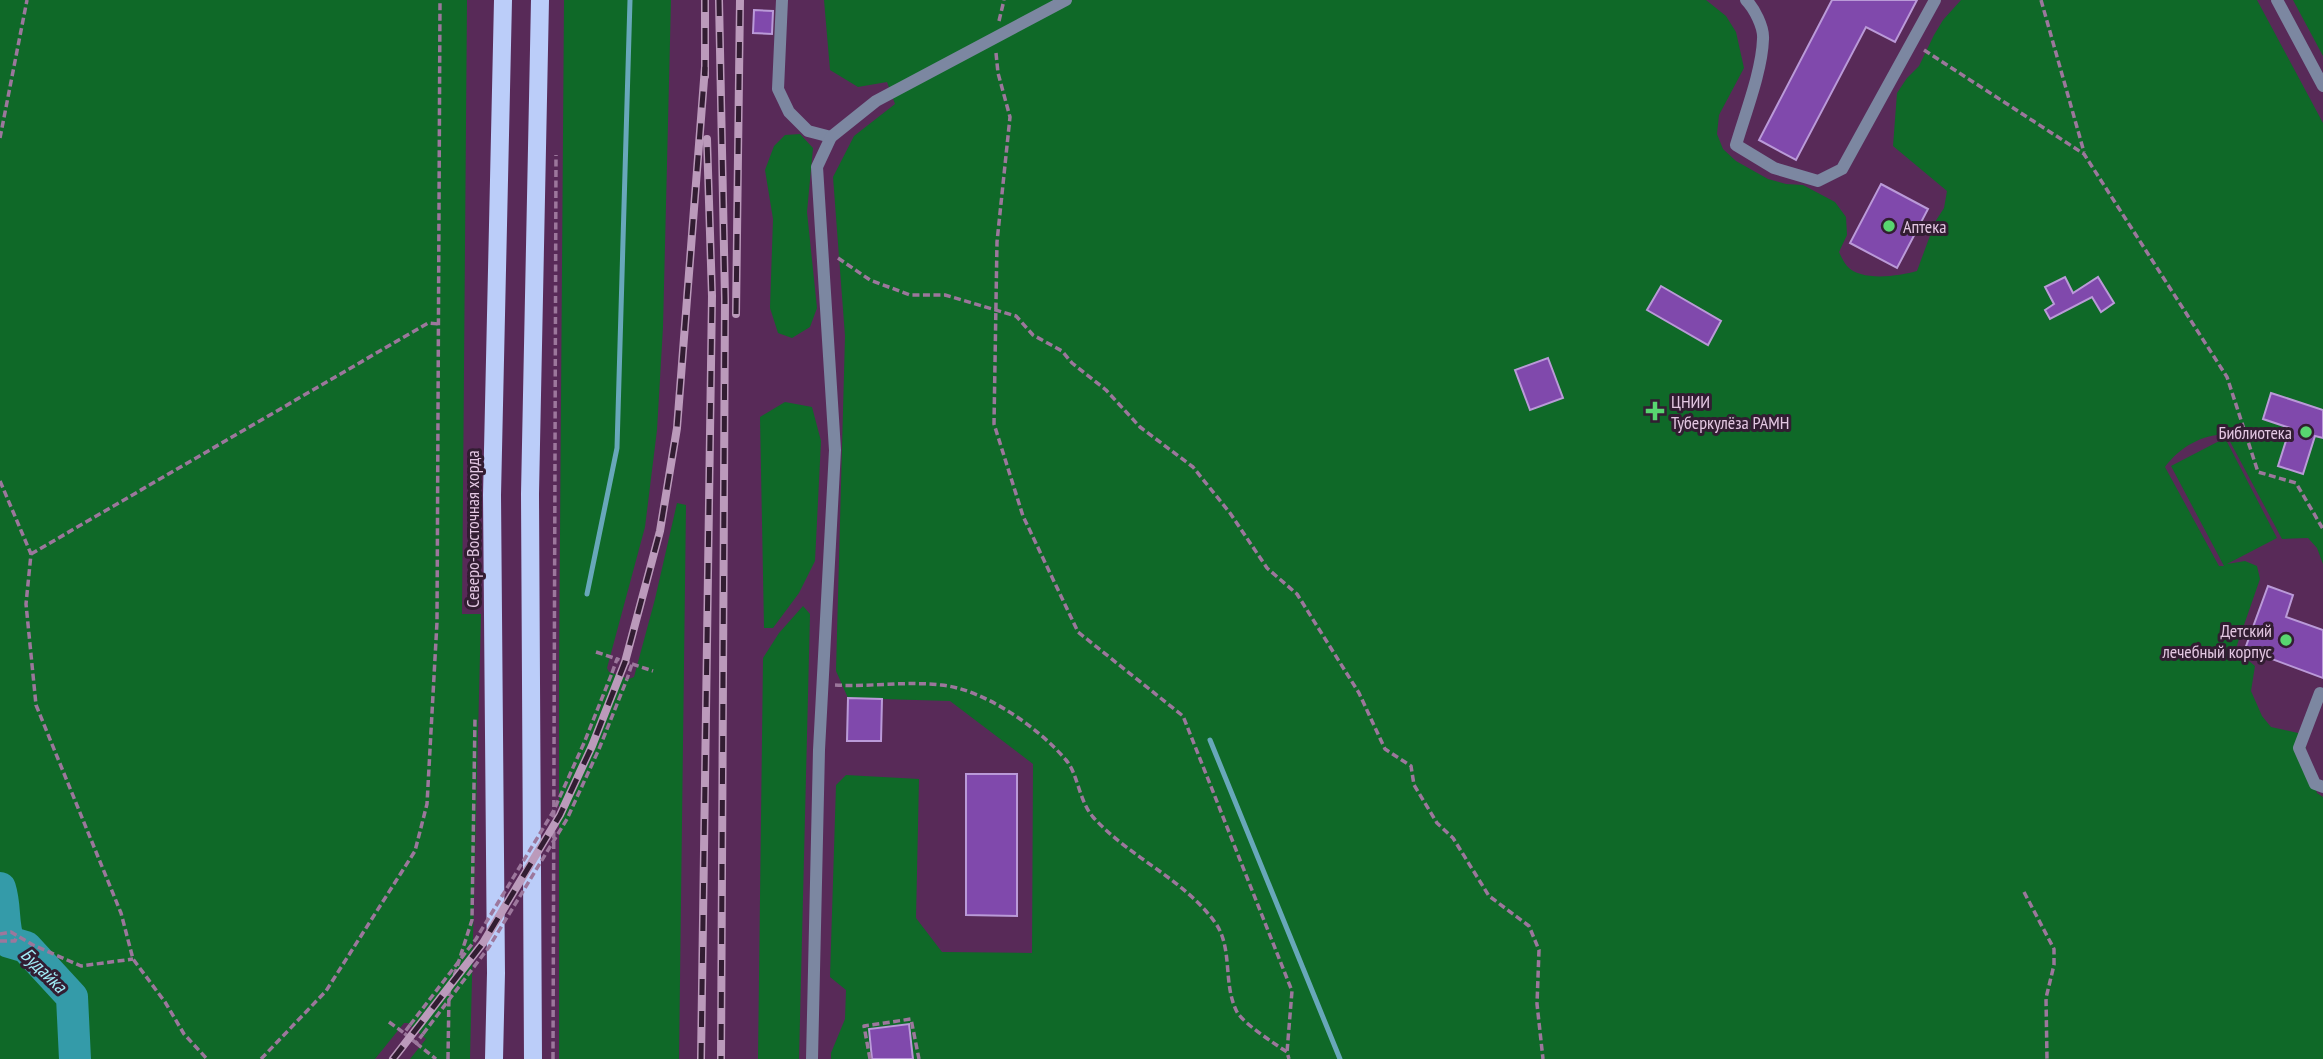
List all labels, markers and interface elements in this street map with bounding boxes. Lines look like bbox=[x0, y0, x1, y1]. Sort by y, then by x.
place label: Аптека bbox=[1903, 215, 1946, 238]
marker: Аптека bbox=[1881, 218, 1897, 234]
place label: ЦНИИ Туберкулёза РАМН bbox=[1671, 390, 1789, 434]
marker: ЦНИИ Туберкулёза РАМН bbox=[1645, 401, 1665, 421]
place label: Библиотека bbox=[2218, 421, 2292, 444]
marker: Библиотека bbox=[2298, 424, 2314, 440]
street label: Северо-Восточная хорда bbox=[461, 450, 484, 608]
place label: Детский лечебный корпус bbox=[2161, 619, 2273, 663]
marker: Детский лечебный корпус bbox=[2278, 632, 2294, 648]
water label: Будайка bbox=[16, 942, 73, 999]

